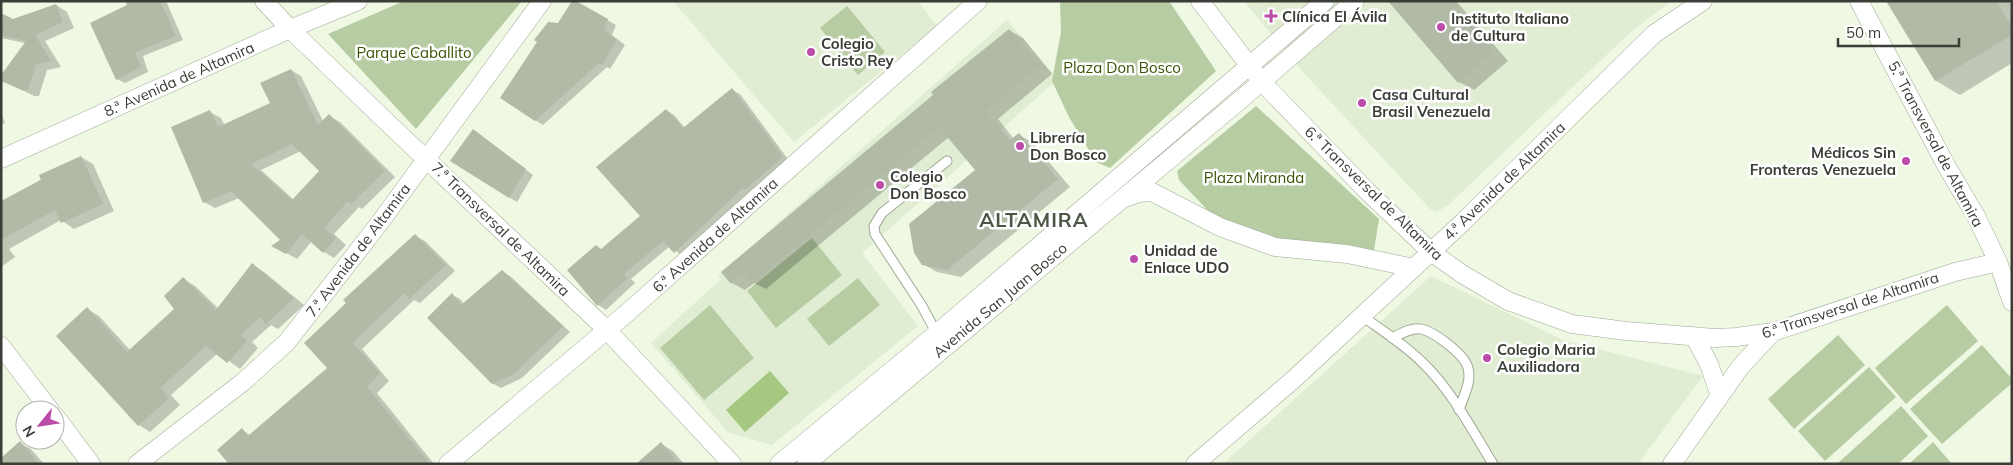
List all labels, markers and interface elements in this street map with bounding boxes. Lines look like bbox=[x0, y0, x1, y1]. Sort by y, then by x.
place label: Clínica El Ávila bbox=[1282, 7, 1387, 26]
marker: Clínica El Ávila bbox=[1264, 9, 1278, 23]
place label: Instituto Italiano de Cultura bbox=[1451, 9, 1569, 45]
scale bar bbox=[1838, 15, 1959, 47]
marker: Instituto Italiano de Cultura bbox=[1435, 21, 1447, 33]
text: 50 m bbox=[1846, 23, 1881, 42]
place label: Colegio Cristo Rey bbox=[821, 34, 895, 70]
street label: 8.ª Avenida de Altamira bbox=[101, 37, 257, 121]
park label: Parque Caballito bbox=[357, 43, 471, 62]
marker: Colegio Cristo Rey bbox=[805, 46, 817, 58]
park label: Plaza Don Bosco bbox=[1063, 58, 1181, 77]
street label: 5.ª Transversal de Altamira bbox=[1884, 58, 1988, 230]
place label: Casa Cultural Brasil Venezuela bbox=[1372, 85, 1490, 121]
marker: Casa Cultural Brasil Venezuela bbox=[1356, 97, 1368, 109]
street label: 4.ª Avenida de Altamira bbox=[1439, 118, 1569, 244]
street label: 6.ª Transversal de Altamira bbox=[1301, 122, 1447, 264]
place label: Librería Don Bosco bbox=[1030, 128, 1107, 164]
marker: Librería Don Bosco bbox=[1014, 140, 1026, 152]
place label: Médicos Sin Fronteras Venezuela bbox=[1750, 143, 1896, 179]
marker: Médicos Sin Fronteras Venezuela bbox=[1900, 155, 1912, 167]
street label: 7.ª Transversal de Altamira bbox=[428, 158, 574, 300]
place label: Colegio Don Bosco bbox=[890, 167, 967, 203]
park label: Plaza Miranda bbox=[1204, 168, 1304, 187]
street label: 6.ª Avenida de Altamira bbox=[648, 174, 782, 296]
street label: 7.ª Avenida de Altamira bbox=[302, 179, 414, 321]
marker: Colegio Don Bosco bbox=[874, 179, 886, 191]
district label: ALTAMIRA bbox=[979, 207, 1089, 232]
street label: Avenida San Juan Bosco bbox=[929, 238, 1071, 362]
place label: Unidad de Enlace UDO bbox=[1144, 241, 1229, 277]
marker: Unidad de Enlace UDO bbox=[1128, 253, 1140, 265]
street label: 6.ª Transversal de Altamira bbox=[1759, 267, 1941, 343]
place label: Colegio Maria Auxiliadora bbox=[1497, 340, 1595, 376]
marker: Colegio Maria Auxiliadora bbox=[1481, 352, 1493, 364]
north arrow bbox=[15, 400, 65, 450]
text: N bbox=[18, 422, 39, 441]

